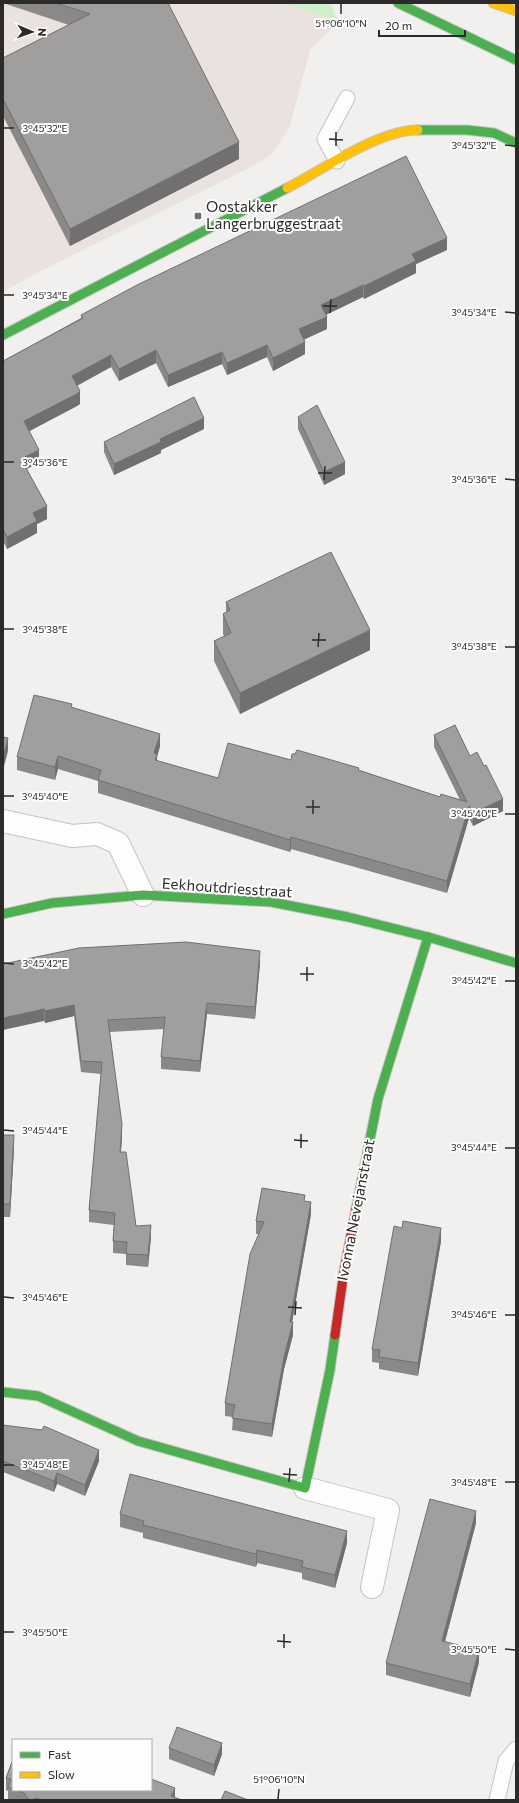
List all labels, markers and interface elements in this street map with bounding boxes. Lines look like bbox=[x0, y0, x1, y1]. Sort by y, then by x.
north arrow bbox=[12, 12, 52, 52]
scale bar bbox=[379, 12, 465, 38]
text: 51°06'10"N bbox=[315, 17, 367, 29]
text: 20 m bbox=[385, 18, 412, 32]
text: N bbox=[36, 28, 49, 37]
text: 3°45'32"E bbox=[22, 122, 68, 134]
text: 3°45'32"E bbox=[451, 139, 497, 151]
place label: Oostakker Langerbruggestraat bbox=[206, 197, 341, 232]
marker: Oostakker Langerbruggestraat bbox=[193, 211, 203, 221]
text: 3°45'34"E bbox=[22, 289, 68, 301]
text: 3°45'34"E bbox=[451, 306, 497, 318]
text: 3°45'36"E bbox=[22, 456, 68, 468]
text: 3°45'36"E bbox=[451, 473, 497, 485]
text: 3°45'38"E bbox=[22, 623, 68, 635]
text: 3°45'38"E bbox=[451, 640, 497, 652]
text: 3°45'40"E bbox=[22, 790, 68, 802]
text: 3°45'40"E bbox=[451, 807, 497, 819]
street label: Eekhoutdriesstraat bbox=[161, 873, 293, 901]
text: 3°45'42"E bbox=[22, 957, 68, 969]
text: 3°45'42"E bbox=[451, 974, 497, 986]
text: 3°45'44"E bbox=[22, 1124, 68, 1136]
street label: Ivonna Nevejanstraat bbox=[332, 1138, 378, 1282]
text: 3°45'44"E bbox=[451, 1141, 497, 1153]
text: 3°45'46"E bbox=[22, 1291, 68, 1303]
text: 3°45'46"E bbox=[451, 1308, 497, 1320]
text: 3°45'48"E bbox=[22, 1458, 68, 1470]
text: 3°45'48"E bbox=[451, 1476, 497, 1488]
text: 3°45'50"E bbox=[22, 1626, 68, 1638]
text: 3°45'50"E bbox=[451, 1643, 497, 1655]
legend bbox=[12, 1739, 152, 1791]
text: Fast bbox=[48, 1747, 71, 1761]
text: Slow bbox=[48, 1767, 75, 1781]
text: 51°06'10"N bbox=[253, 1773, 305, 1785]

